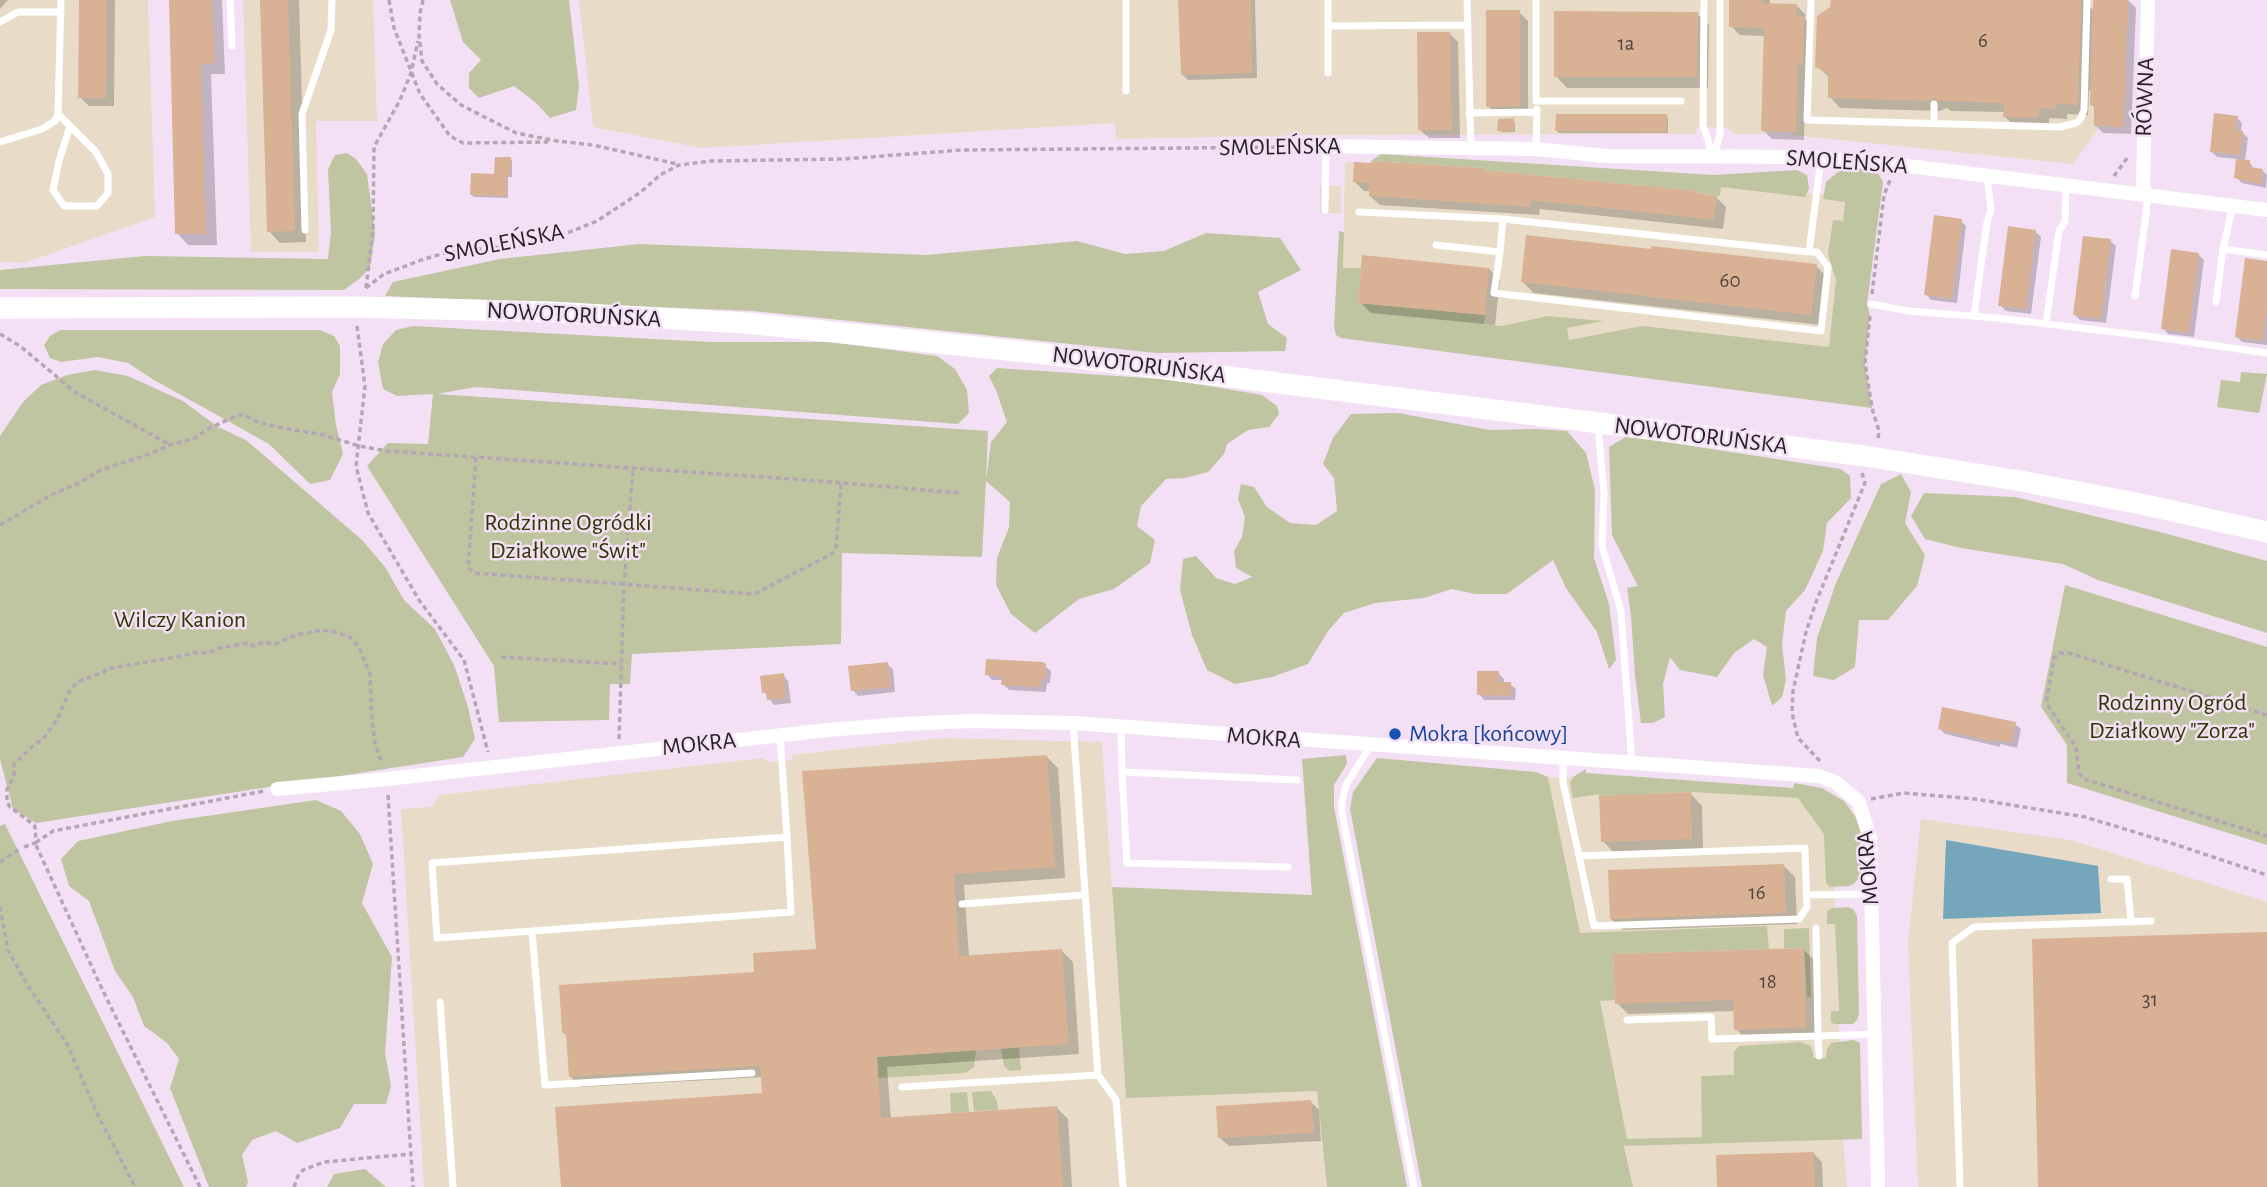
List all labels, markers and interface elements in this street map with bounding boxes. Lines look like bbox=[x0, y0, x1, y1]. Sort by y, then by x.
house number: 6 bbox=[1978, 28, 1988, 54]
house number: 1a bbox=[1618, 31, 1634, 57]
street label: RÓWNA bbox=[2129, 57, 2161, 137]
street label: SMOLEŃSKA bbox=[1219, 132, 1341, 162]
street label: SMOLEŃSKA bbox=[1785, 143, 1909, 181]
street label: SMOLEŃSKA bbox=[441, 217, 567, 269]
house number: 60 bbox=[1720, 268, 1740, 294]
street label: NOWOTORUŃSKA bbox=[486, 296, 662, 334]
street label: NOWOTORUŃSKA bbox=[1051, 340, 1227, 390]
street label: NOWOTORUŃSKA bbox=[1613, 411, 1789, 461]
park label: Rodzinne Ogródki Działkowe "Świt" bbox=[484, 509, 652, 565]
park label: Wilczy Kanion bbox=[114, 606, 246, 634]
park label: Rodzinny Ogród Działkowy "Zorza" bbox=[2089, 689, 2255, 745]
place label: Mokra [końcowy] bbox=[1409, 720, 1568, 748]
street label: MOKRA bbox=[1226, 721, 1302, 755]
street label: MOKRA bbox=[660, 726, 738, 762]
marker: Mokra [końcowy] bbox=[1387, 726, 1403, 742]
street label: MOKRA bbox=[1850, 830, 1886, 906]
house number: 16 bbox=[1748, 880, 1766, 906]
house number: 18 bbox=[1759, 969, 1777, 995]
house number: 31 bbox=[2142, 987, 2158, 1013]

